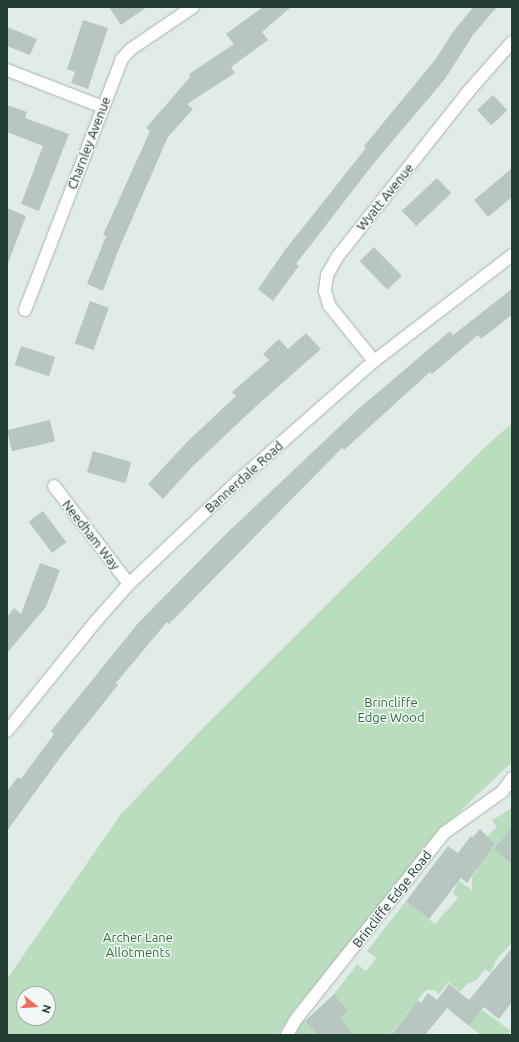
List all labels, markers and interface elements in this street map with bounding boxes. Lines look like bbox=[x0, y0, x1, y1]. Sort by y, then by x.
street label: Charnley Avenue bbox=[64, 94, 114, 192]
street label: Wyatt Avenue bbox=[353, 160, 417, 234]
street label: Bannerdale Road bbox=[202, 438, 286, 516]
street label: Needham Way bbox=[59, 497, 123, 573]
park label: Brincliffe Edge Wood bbox=[357, 695, 425, 726]
street label: Brincliffe Edge Road bbox=[349, 847, 435, 951]
park label: Archer Lane Allotments bbox=[103, 930, 173, 961]
north arrow bbox=[16, 986, 56, 1026]
text: N bbox=[40, 1004, 53, 1015]

